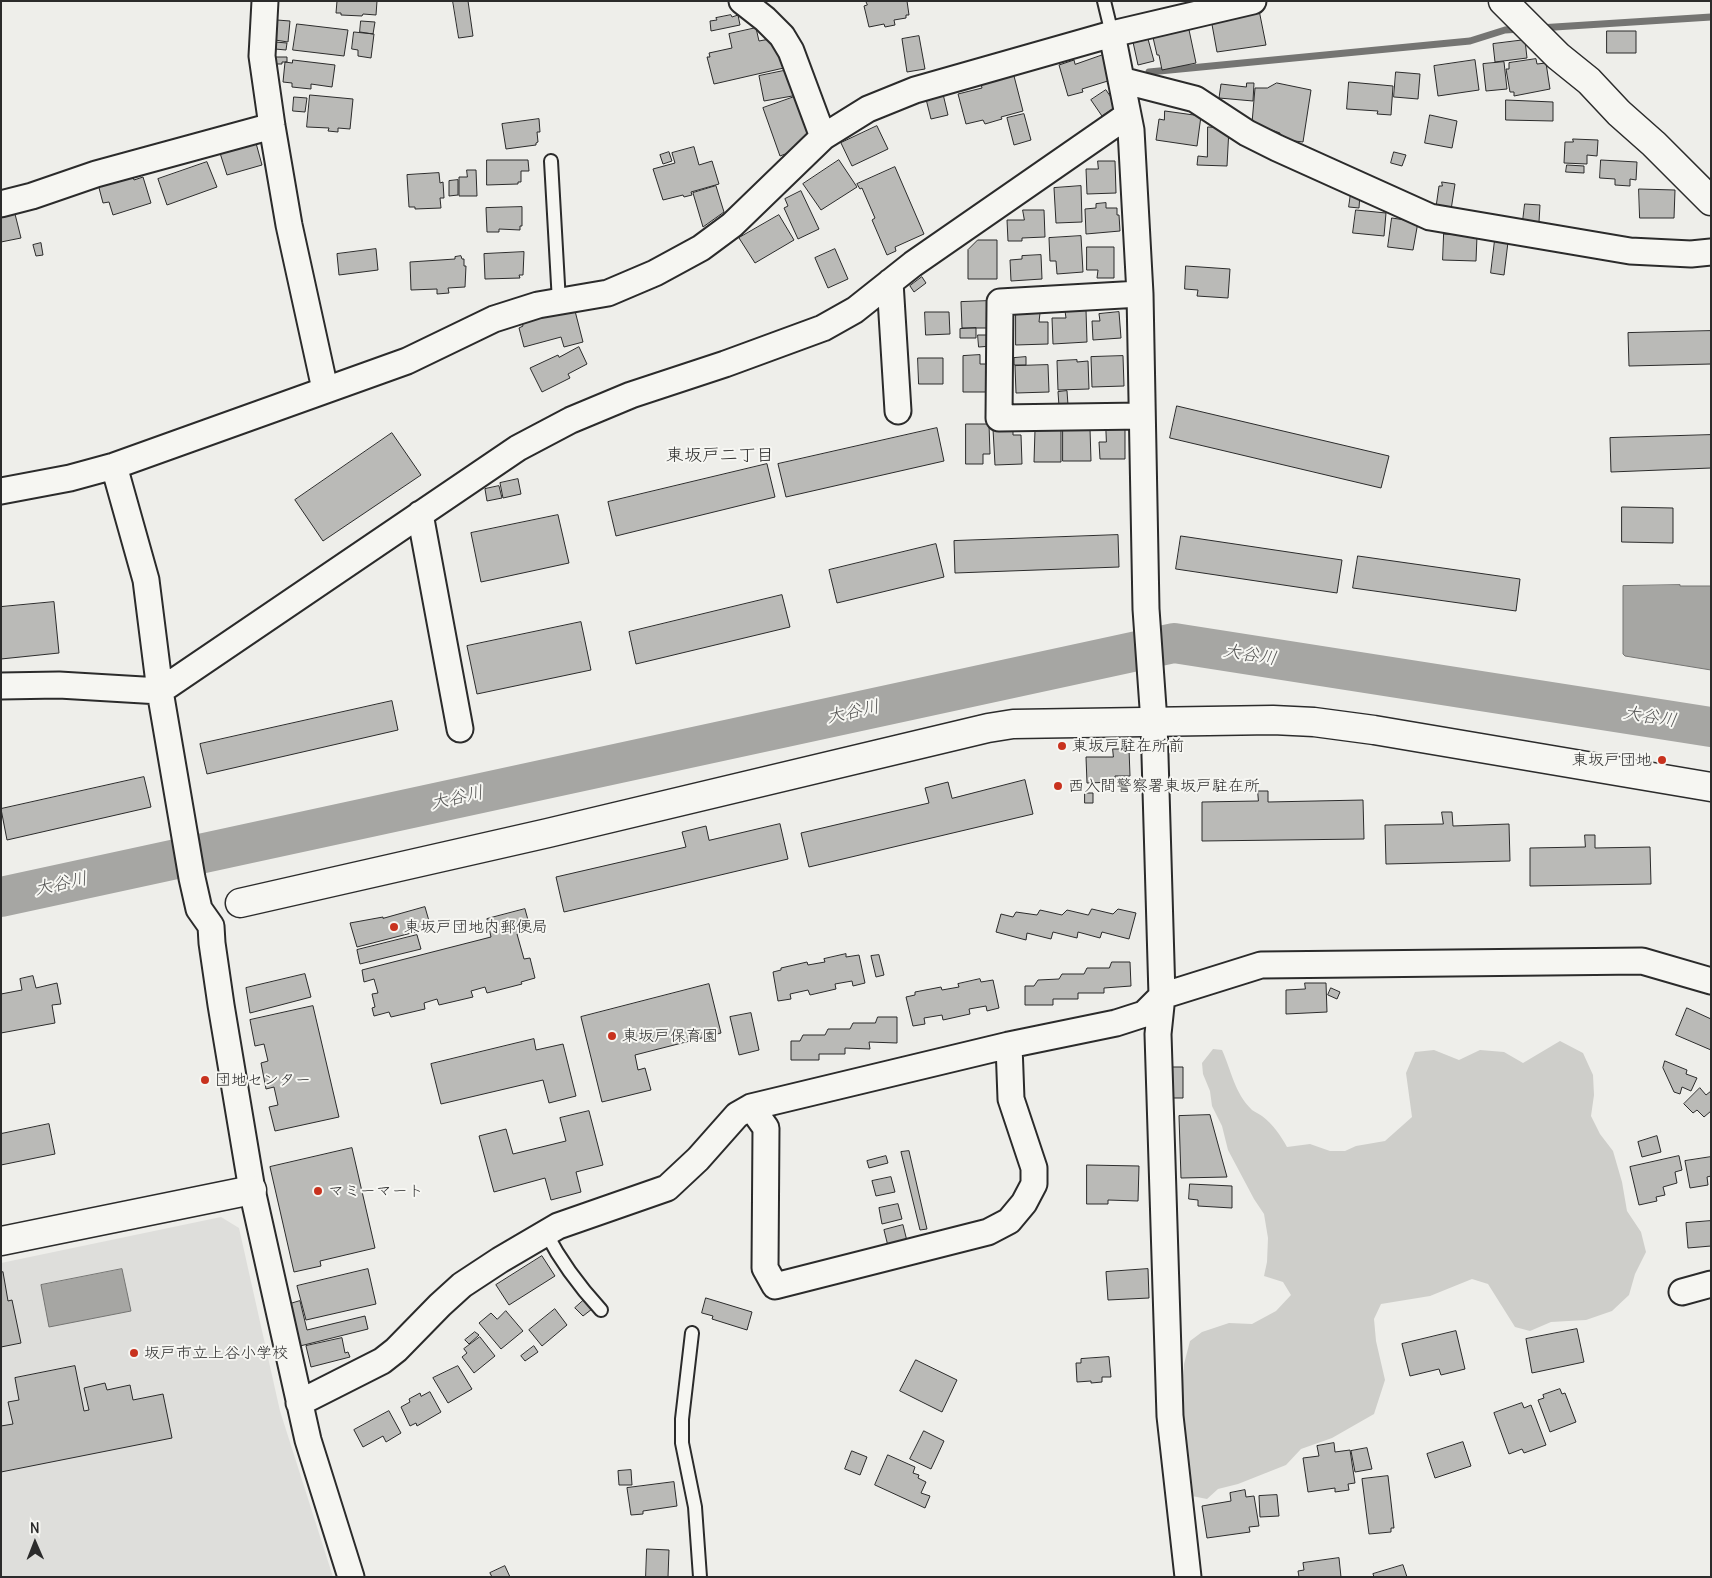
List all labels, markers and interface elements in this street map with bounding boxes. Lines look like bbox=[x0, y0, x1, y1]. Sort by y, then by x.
district label: 東坂戸二丁目 bbox=[666, 445, 774, 467]
water label: 大谷川 bbox=[1222, 640, 1278, 670]
water label: 大谷川 bbox=[824, 696, 882, 728]
water label: 大谷川 bbox=[1622, 702, 1678, 732]
place label: 東坂戸駐在所前 bbox=[1072, 736, 1184, 756]
marker: 東坂戸駐在所前 bbox=[1056, 740, 1068, 752]
place label: 東坂戸団地 bbox=[1572, 750, 1652, 770]
marker: 東坂戸団地 bbox=[1656, 754, 1668, 766]
place label: 西入間警察署東坂戸駐在所 bbox=[1068, 776, 1260, 796]
marker: 西入間警察署東坂戸駐在所 bbox=[1052, 780, 1064, 792]
water label: 大谷川 bbox=[428, 782, 486, 814]
water label: 大谷川 bbox=[32, 868, 90, 900]
place label: 東坂戸団地内郵便局 bbox=[404, 917, 548, 937]
marker: 東坂戸団地内郵便局 bbox=[388, 921, 400, 933]
place label: 東坂戸保育園 bbox=[622, 1026, 718, 1046]
marker: 東坂戸保育園 bbox=[606, 1030, 618, 1042]
place label: 団地センター bbox=[215, 1070, 311, 1090]
marker: 団地センター bbox=[199, 1074, 211, 1086]
place label: マミーマート bbox=[328, 1181, 424, 1201]
marker: マミーマート bbox=[312, 1185, 324, 1197]
place label: 坂戸市立上谷小学校 bbox=[144, 1343, 288, 1363]
marker: 坂戸市立上谷小学校 bbox=[128, 1347, 140, 1359]
north arrow bbox=[10, 1518, 60, 1568]
text: N bbox=[30, 1519, 40, 1537]

